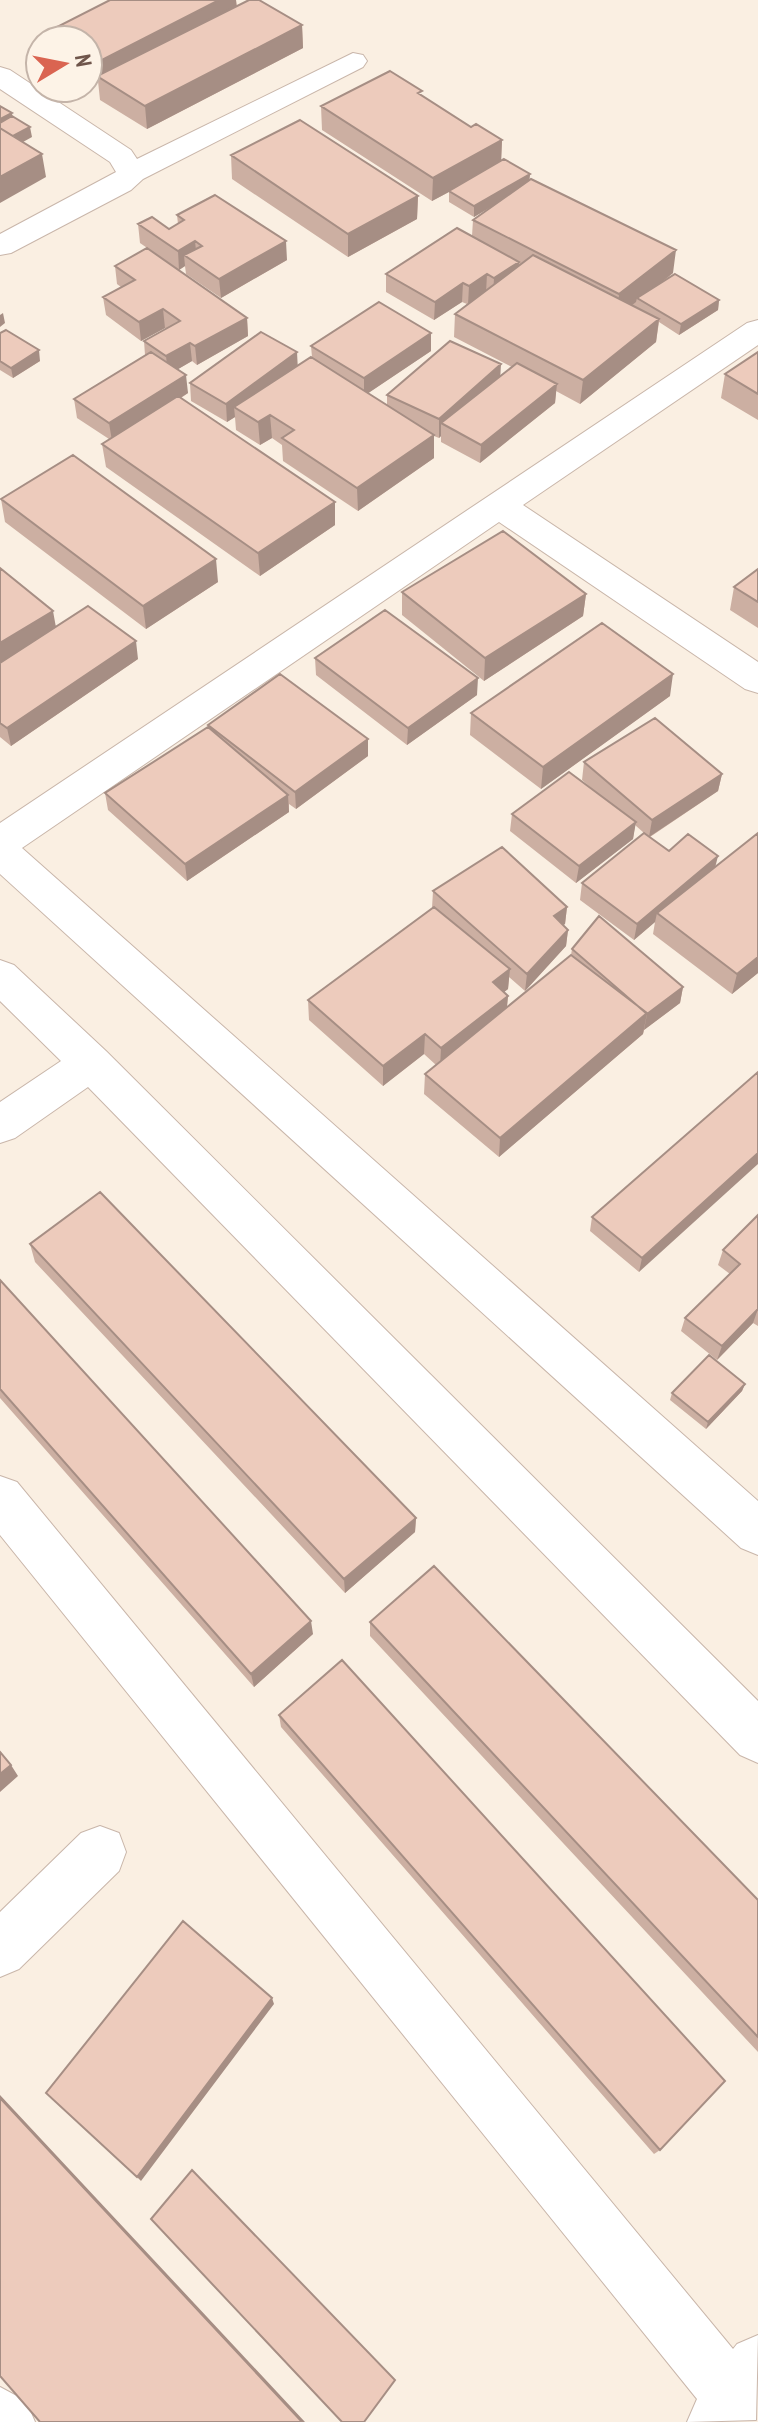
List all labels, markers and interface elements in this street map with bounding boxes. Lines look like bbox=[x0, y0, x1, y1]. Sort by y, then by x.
north arrow bbox=[24, 24, 104, 104]
text: N bbox=[69, 52, 99, 69]

